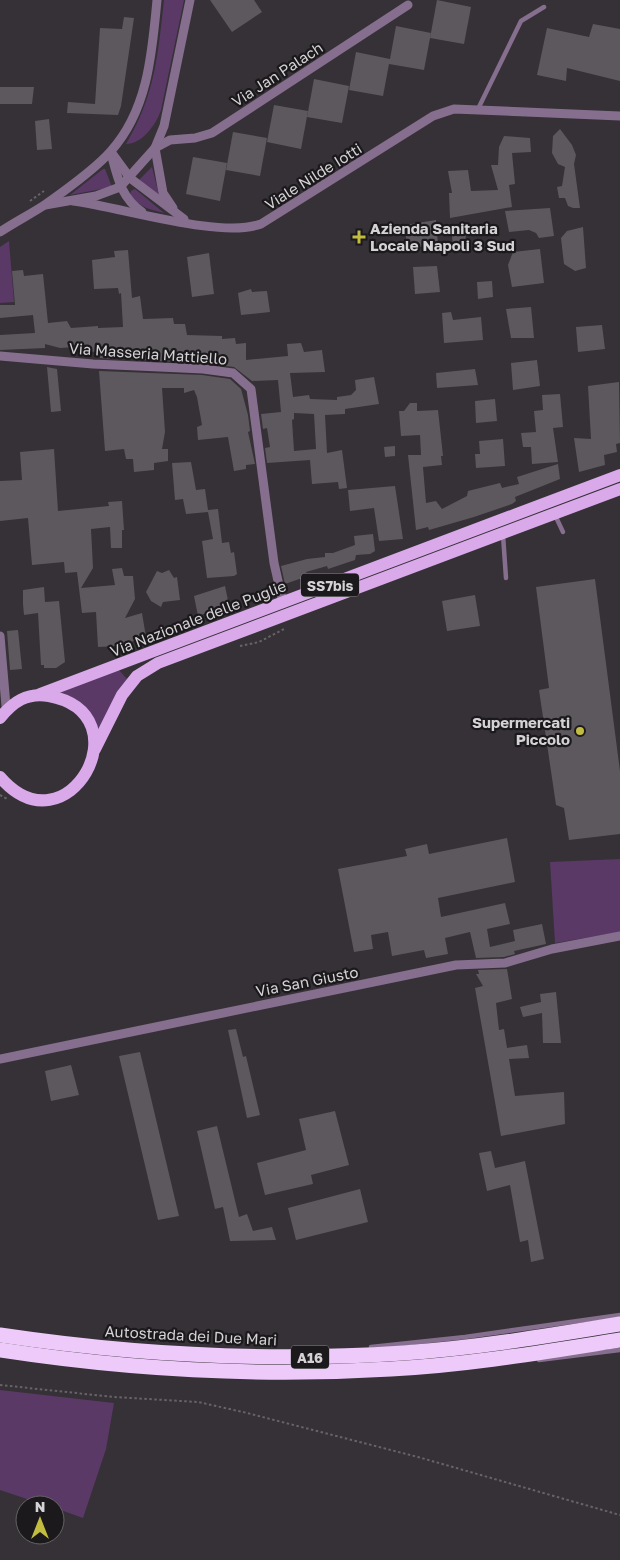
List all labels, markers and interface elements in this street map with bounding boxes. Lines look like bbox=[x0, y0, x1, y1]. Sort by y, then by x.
street label: Via Jan Palach bbox=[228, 38, 326, 110]
street label: Viale Nilde Iotti bbox=[261, 139, 365, 213]
place label: Azienda Sanitaria Locale Napoli 3 Sud bbox=[370, 219, 515, 254]
marker: Azienda Sanitaria Locale Napoli 3 Sud bbox=[352, 230, 366, 244]
street label: Via Masseria Mattiello bbox=[68, 338, 228, 368]
road number: SS7bis bbox=[301, 574, 359, 596]
street label: Via Nazionale delle Puglie bbox=[107, 576, 289, 660]
place label: Supermercati Piccolo bbox=[472, 713, 570, 748]
marker: Supermercati Piccolo bbox=[574, 725, 586, 737]
street label: Via San Giusto bbox=[254, 962, 360, 1000]
street label: Autostrada dei Due Mari bbox=[104, 1322, 278, 1348]
road number: A16 bbox=[291, 1345, 329, 1368]
north arrow bbox=[15, 1495, 65, 1545]
text: N bbox=[35, 1498, 45, 1515]

